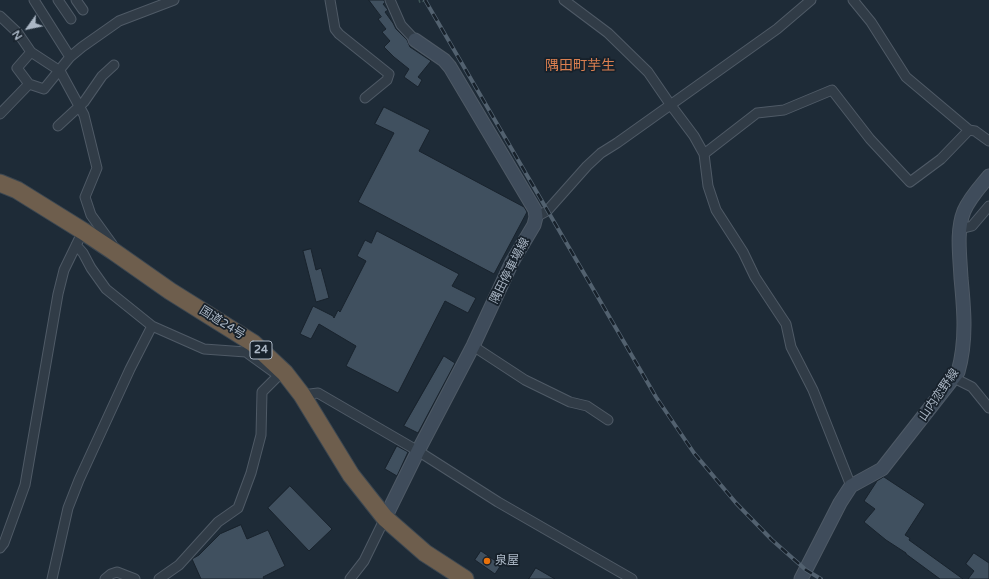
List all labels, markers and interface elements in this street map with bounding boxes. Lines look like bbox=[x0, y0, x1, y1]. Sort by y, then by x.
north arrow bbox=[8, 8, 48, 48]
text: N bbox=[10, 28, 25, 42]
district label: 隅田町芋生 bbox=[545, 58, 615, 74]
street label: 隅田停車場線 bbox=[487, 236, 533, 306]
street label: 国道24号 bbox=[197, 303, 247, 343]
road number: 24 bbox=[250, 341, 272, 359]
street label: 山内恋野線 bbox=[916, 366, 962, 424]
place label: 泉屋 bbox=[495, 554, 519, 568]
marker: 泉屋 bbox=[482, 556, 492, 566]

